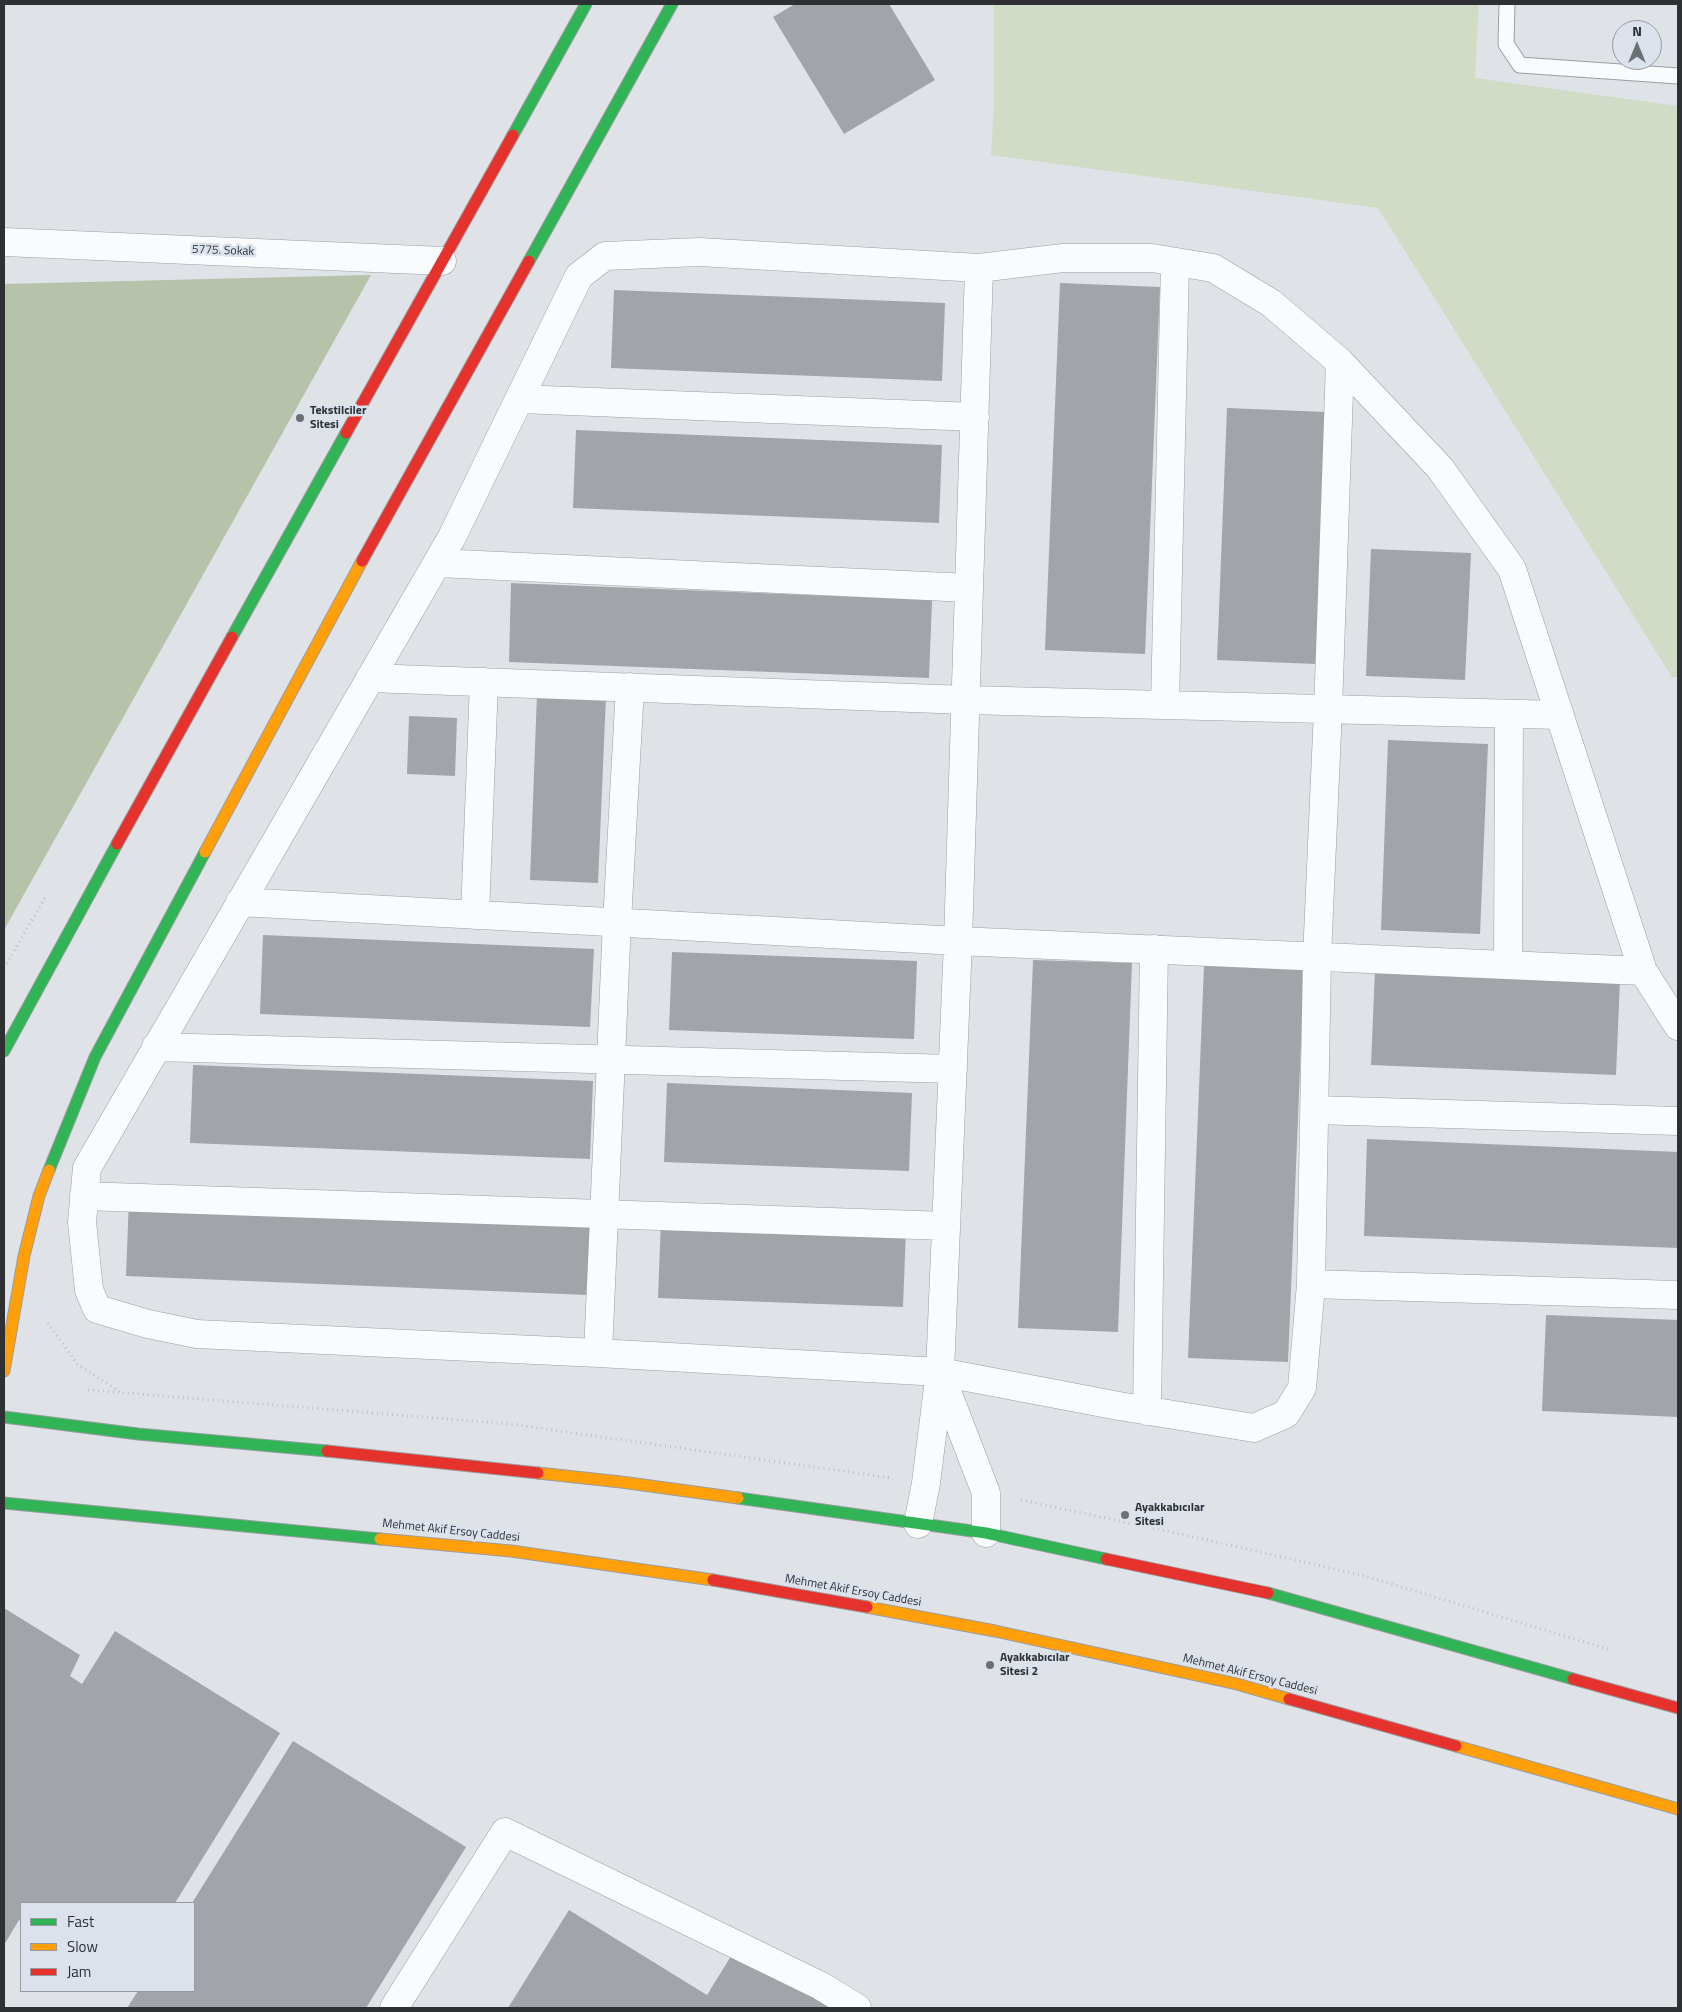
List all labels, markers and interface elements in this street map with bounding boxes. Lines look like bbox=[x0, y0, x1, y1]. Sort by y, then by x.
north arrow bbox=[1612, 20, 1662, 70]
text: N bbox=[1632, 20, 1642, 41]
street label: 5775. Sokak bbox=[192, 243, 254, 259]
place label: Tekstilciler Sitesi bbox=[310, 404, 366, 432]
marker: Tekstilciler Sitesi bbox=[294, 412, 306, 424]
place label: Ayakkabıcılar Sitesi bbox=[1135, 1501, 1204, 1529]
marker: Ayakkabıcılar Sitesi bbox=[1119, 1509, 1131, 1521]
street label: Mehmet Akif Ersoy Caddesi bbox=[382, 1517, 520, 1545]
street label: Mehmet Akif Ersoy Caddesi bbox=[784, 1572, 922, 1610]
place label: Ayakkabıcılar Sitesi 2 bbox=[1000, 1651, 1069, 1679]
street label: Mehmet Akif Ersoy Caddesi bbox=[1181, 1651, 1319, 1699]
marker: Ayakkabıcılar Sitesi 2 bbox=[984, 1659, 996, 1671]
legend bbox=[20, 1902, 195, 1992]
text: Fast bbox=[67, 1910, 94, 1933]
text: Slow bbox=[67, 1935, 98, 1958]
text: Jam bbox=[67, 1960, 91, 1983]

